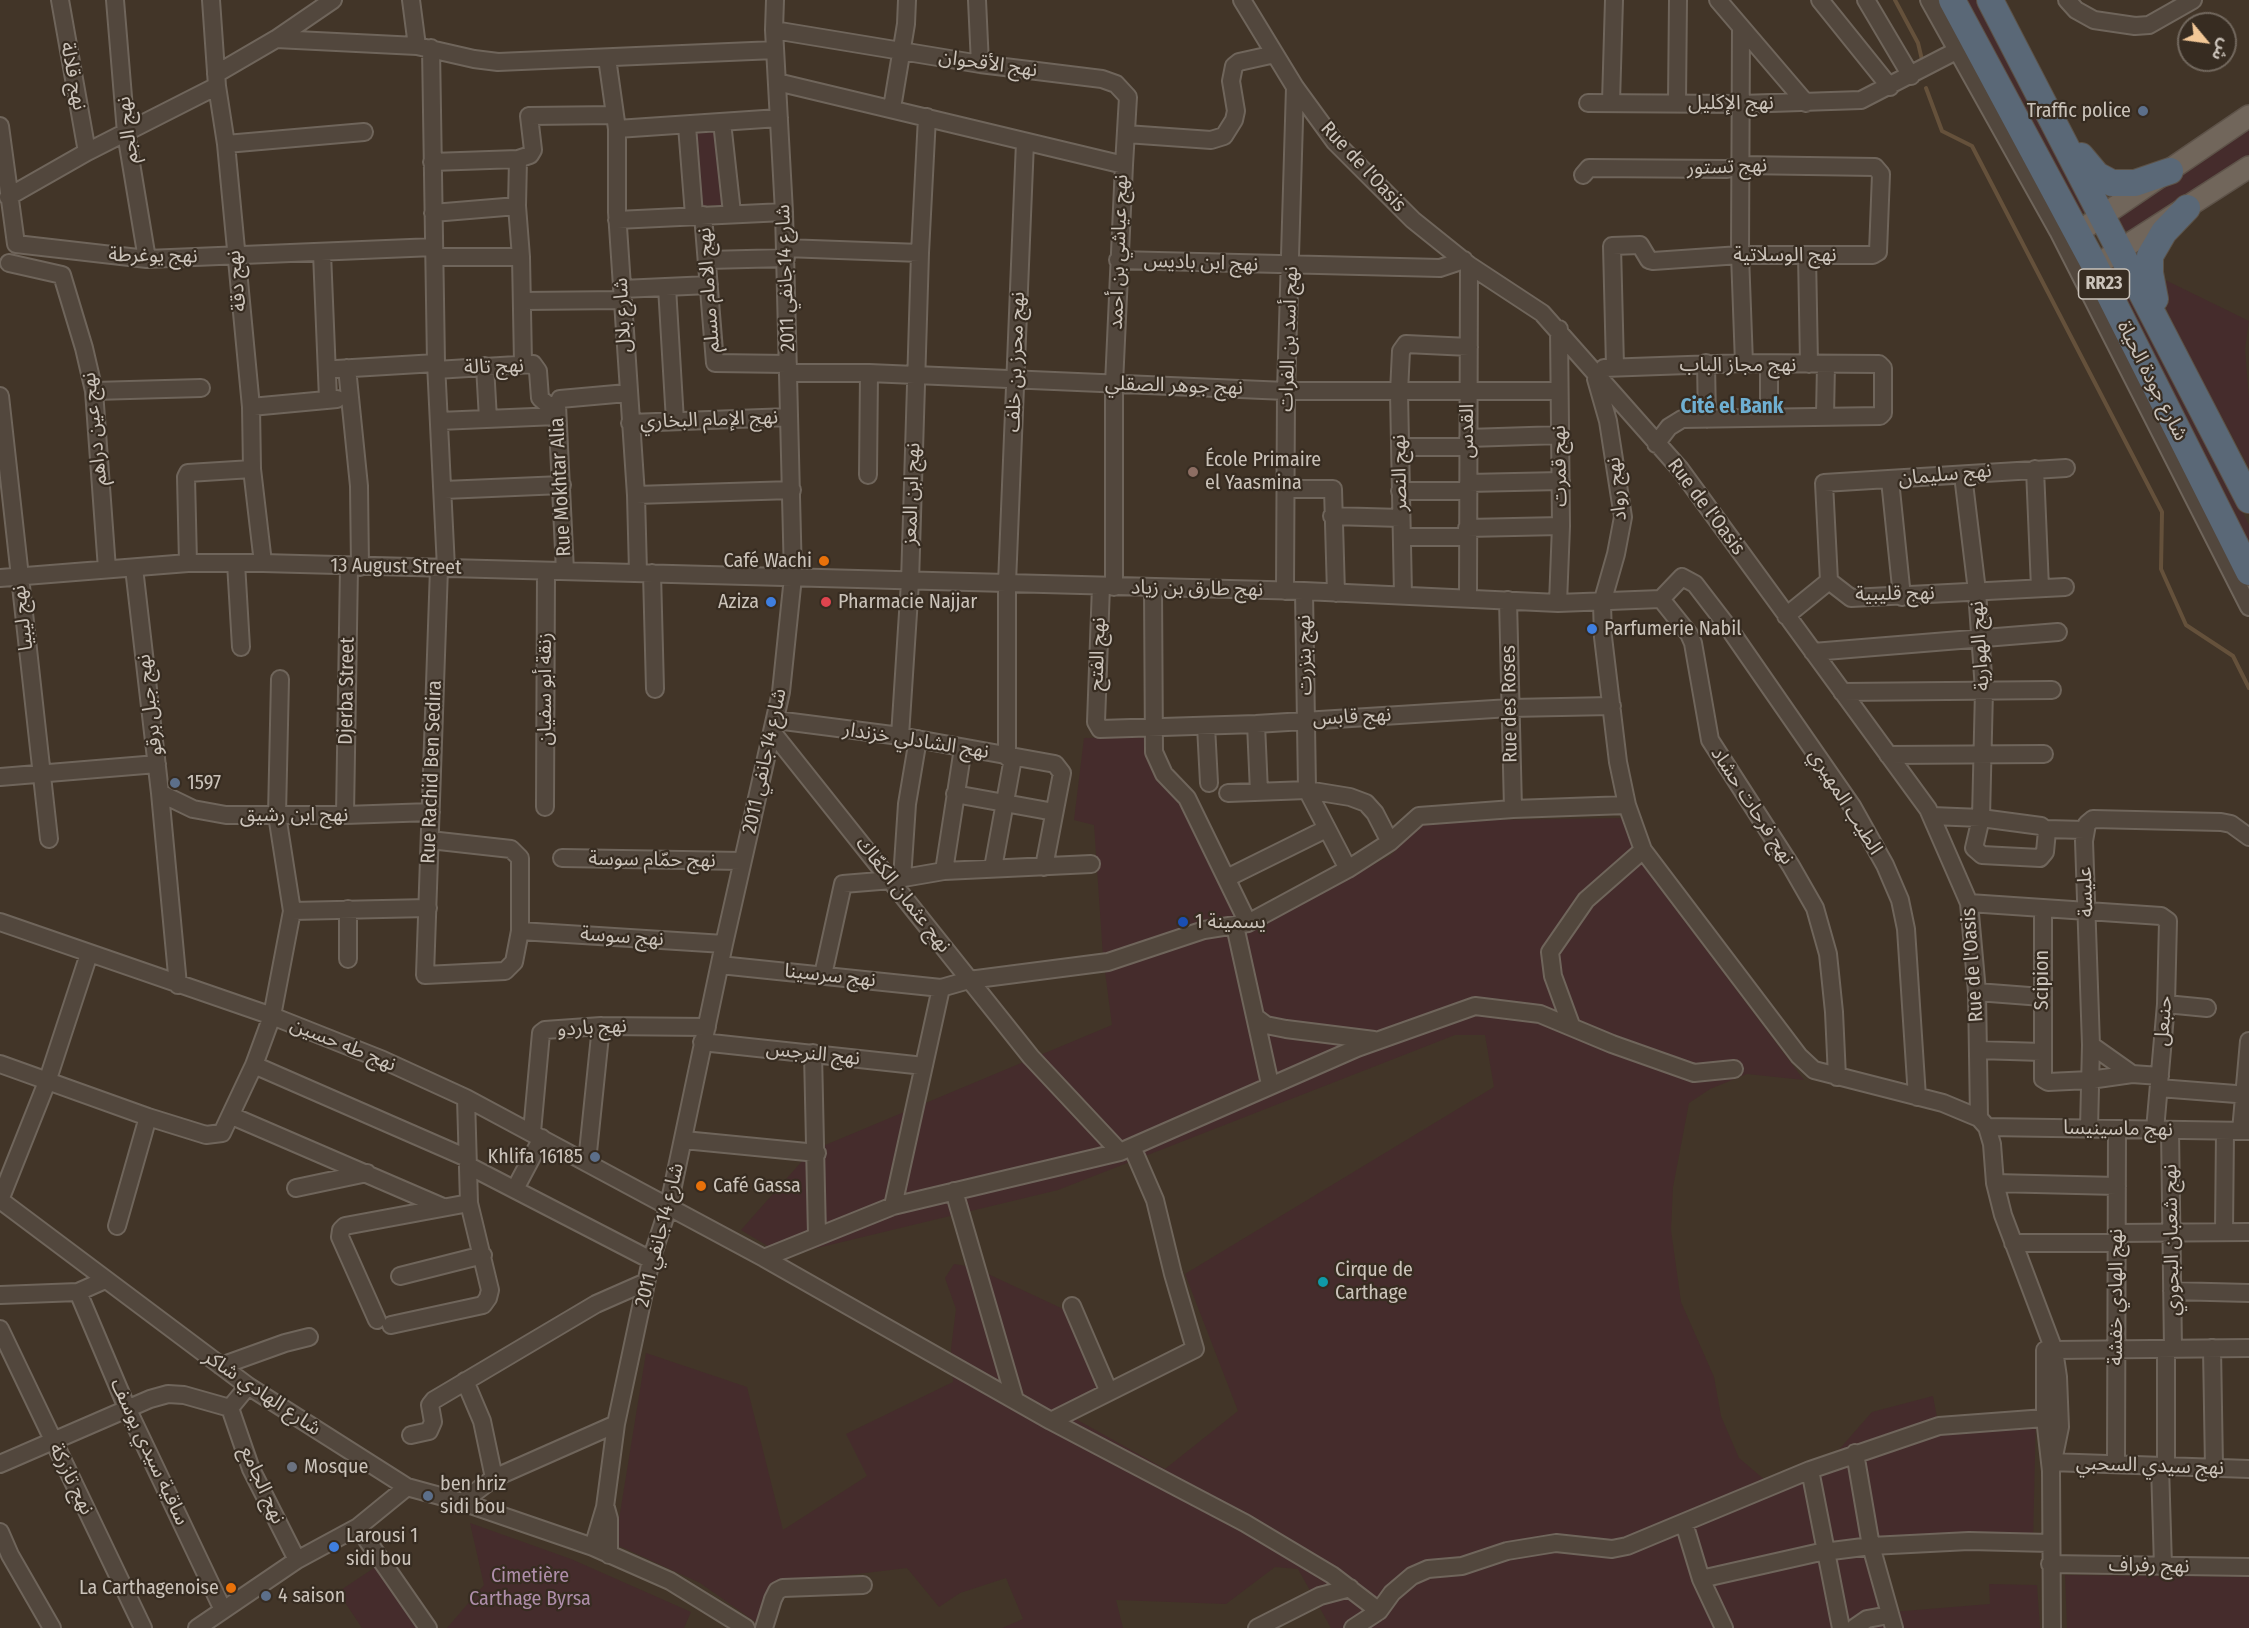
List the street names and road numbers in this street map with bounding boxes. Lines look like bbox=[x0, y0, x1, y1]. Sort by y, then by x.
street label: نهج قلالة bbox=[55, 40, 91, 112]
street label: نهج الأقحوان bbox=[937, 45, 1039, 83]
street label: نهج الإكليل bbox=[1688, 91, 1774, 115]
street label: نهج الجم bbox=[112, 95, 144, 165]
street label: Rue de l'Oasis bbox=[1315, 117, 1411, 217]
street label: نهج تستور bbox=[1686, 154, 1768, 180]
street label: نهج عياشي بن أحمد bbox=[1104, 174, 1134, 330]
street label: شارع 14جانفي 2011 bbox=[771, 204, 801, 352]
street label: نهج الامام مسلم bbox=[693, 227, 725, 353]
street label: نهج يوغرطة bbox=[108, 243, 198, 269]
street label: نهج الوسلاتية bbox=[1733, 243, 1837, 267]
street label: نهج دقة bbox=[222, 249, 252, 313]
street label: نهج ابن باديس bbox=[1143, 249, 1259, 277]
street label: نهج أسد بن الفرات bbox=[1274, 266, 1304, 412]
road number: RR23 bbox=[2078, 269, 2130, 299]
street label: شارع بلال bbox=[609, 277, 637, 353]
street label: نهج محرز بن خلف bbox=[1002, 291, 1030, 433]
street label: شارع جودة الحياة bbox=[2111, 317, 2193, 445]
street label: نهج مجاز الباب bbox=[1680, 353, 1796, 377]
street label: نهج تالة bbox=[464, 354, 524, 380]
street label: نهج عين دراهم bbox=[77, 371, 113, 487]
street label: نهج جوهر الصقلي bbox=[1105, 372, 1243, 400]
street label: القدس bbox=[1455, 404, 1479, 458]
street label: نهج الإمام البخاري bbox=[640, 406, 778, 434]
street label: Rue Mokhtar Alia bbox=[545, 417, 577, 557]
street label: نهج قمرت bbox=[1547, 425, 1573, 507]
street label: نهج النصر bbox=[1387, 434, 1413, 512]
street label: نهج ابن المعز bbox=[898, 442, 926, 546]
street label: Rue de l'Oasis bbox=[1662, 454, 1750, 560]
street label: نهج رواد bbox=[1602, 456, 1632, 522]
street label: نهج سليمان bbox=[1897, 459, 1993, 491]
street label: 13 August Street bbox=[330, 554, 462, 580]
street label: نهج طارق بن زياد bbox=[1131, 576, 1263, 602]
street label: نهج قليبية bbox=[1855, 581, 1935, 607]
street label: نهج ليبيا bbox=[7, 584, 39, 652]
street label: نهج الهوارية bbox=[1965, 600, 1995, 692]
street label: نهج بنزرت bbox=[1292, 615, 1318, 695]
street label: نهج الفتح bbox=[1085, 617, 1111, 691]
street label: زنقة أبو سفيان bbox=[533, 632, 557, 746]
street label: Djerba Street bbox=[334, 637, 360, 745]
street label: Rue des Roses bbox=[1497, 645, 1523, 763]
street label: نهج جبل برقو bbox=[132, 653, 168, 757]
street label: Rue Rachid Ben Sedira bbox=[417, 680, 447, 864]
street label: شارع 14جانفي 2011 bbox=[738, 686, 792, 836]
street label: نهج قابس bbox=[1312, 703, 1392, 731]
street label: نهج الشادلي خزندار bbox=[841, 718, 991, 764]
street label: نهج فرحات حشاد bbox=[1705, 743, 1799, 869]
street label: الطيب المهيري bbox=[1803, 745, 1887, 859]
street label: نهج ابن رشيق bbox=[240, 803, 348, 827]
street label: نهج عثمان الكعّاك bbox=[850, 832, 956, 958]
street label: نهج حمّام سوسة bbox=[588, 847, 716, 873]
street label: عليسة bbox=[2073, 866, 2099, 918]
street label: Rue de l'Oasis bbox=[1957, 907, 1989, 1023]
street label: نهج سوسة bbox=[579, 922, 665, 952]
street label: Scipion bbox=[2030, 950, 2054, 1010]
street label: نهج سرسينا bbox=[783, 959, 877, 993]
street label: حنبعل bbox=[2150, 995, 2178, 1047]
street label: نهج طه حسين bbox=[287, 1013, 399, 1077]
street label: نهج باردو bbox=[557, 1014, 627, 1042]
street label: نهج النرجس bbox=[765, 1037, 861, 1071]
street label: نهج ماسينيسا bbox=[2063, 1116, 2173, 1142]
street label: شارع 14جانفي 2011 bbox=[631, 1161, 689, 1309]
street label: نهج شعبان البحوري bbox=[2159, 1164, 2185, 1316]
street label: نهج الهادي خفشة bbox=[2104, 1229, 2128, 1365]
street label: شارع الهادي شاكر bbox=[199, 1345, 325, 1441]
street label: ساقية سيدي يوسف bbox=[105, 1375, 193, 1529]
street label: نهج تازركة bbox=[43, 1439, 99, 1519]
street label: نهج الجامع bbox=[234, 1442, 290, 1528]
street label: نهج سيدي السحبي bbox=[2076, 1451, 2224, 1481]
street label: نهج رفراف bbox=[2108, 1553, 2190, 1579]

